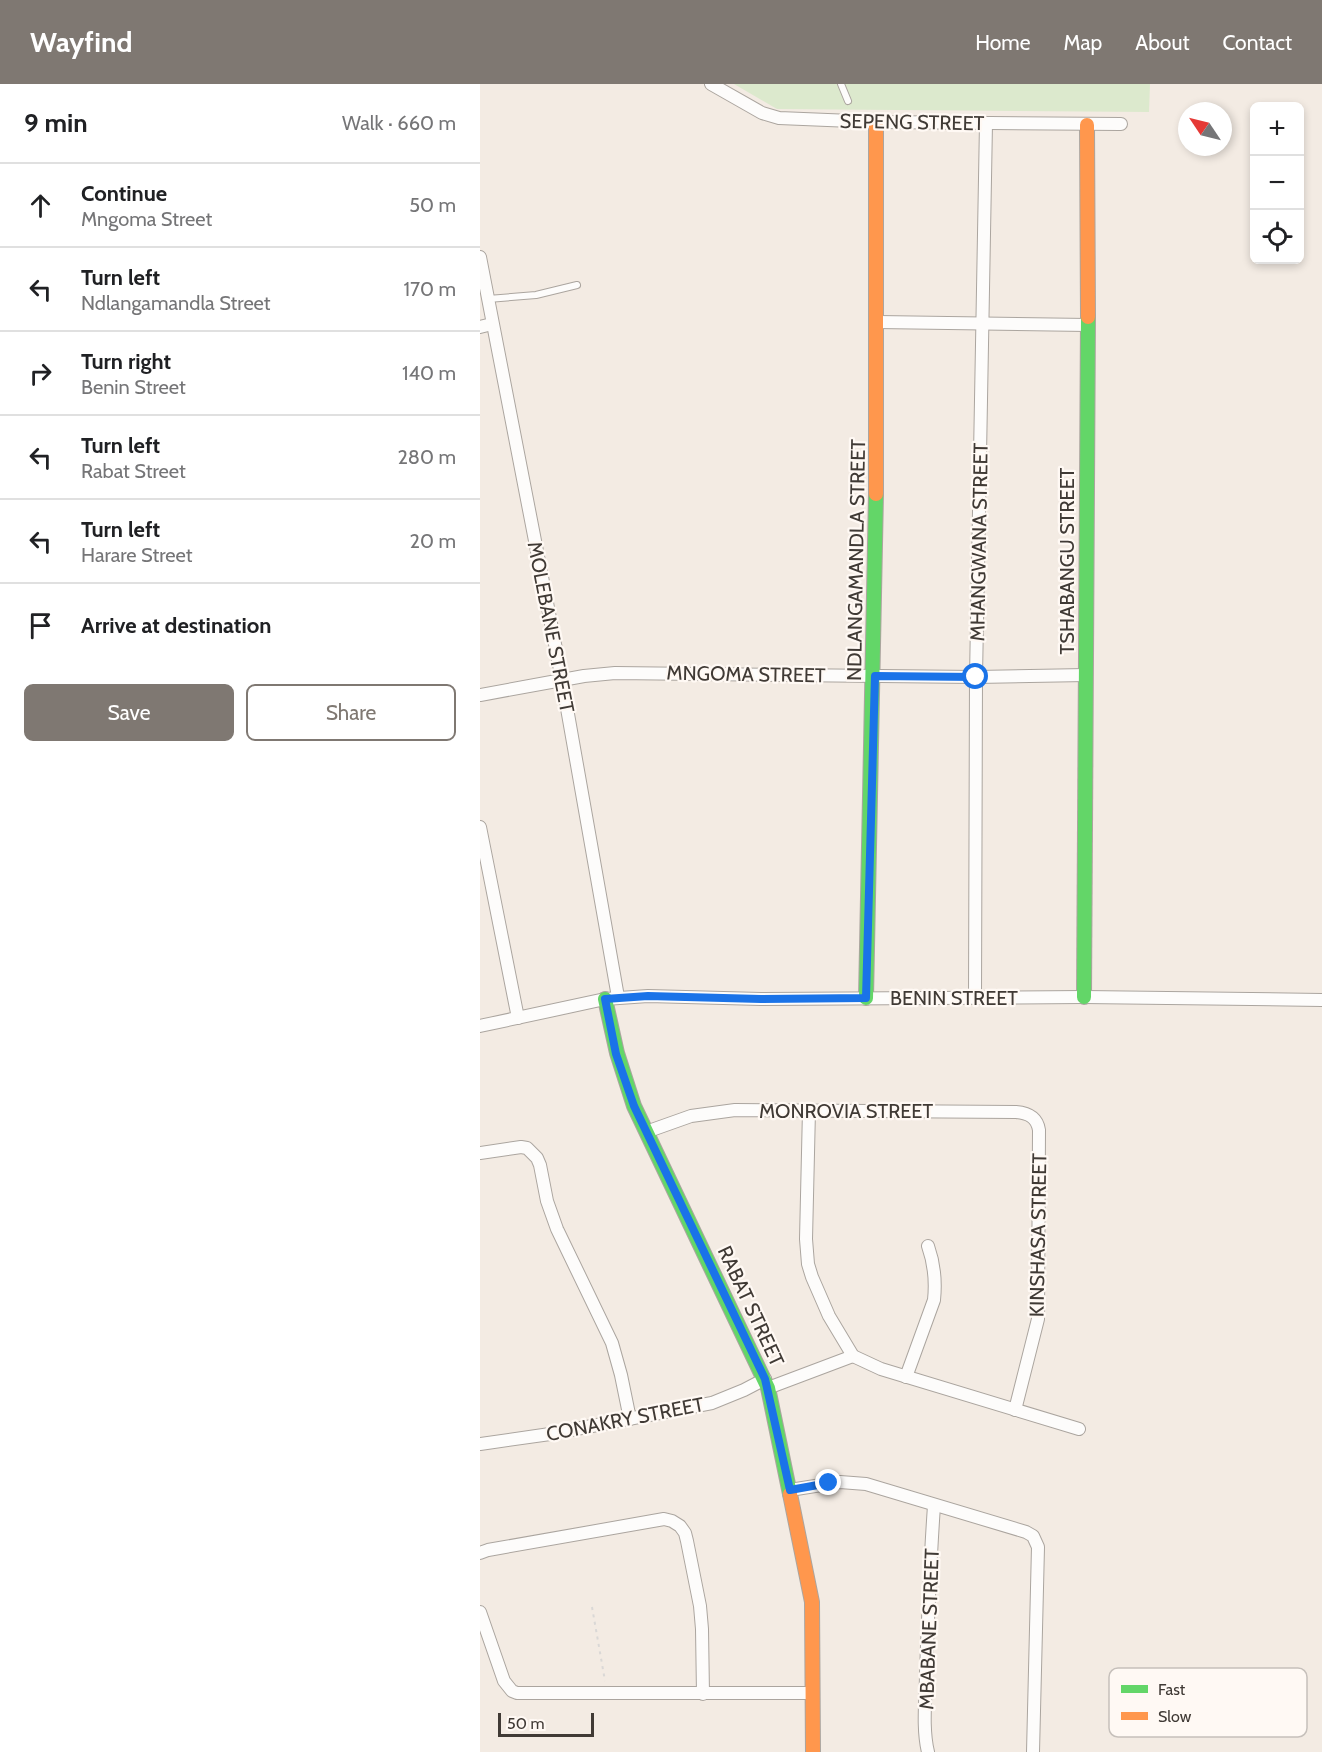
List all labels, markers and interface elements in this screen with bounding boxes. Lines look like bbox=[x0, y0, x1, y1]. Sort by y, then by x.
text: Wayfind bbox=[30, 25, 132, 59]
text: Home bbox=[975, 30, 1031, 55]
text: Map bbox=[1064, 30, 1102, 55]
text: About bbox=[1135, 30, 1189, 55]
text: Contact bbox=[1222, 30, 1292, 55]
north arrow bbox=[1178, 102, 1232, 156]
map controls bbox=[1250, 102, 1304, 264]
button: + bbox=[1250, 102, 1304, 156]
text: 9 min bbox=[24, 107, 88, 139]
street label: SEPENG STREET bbox=[840, 109, 985, 135]
text: Walk · 660 m bbox=[342, 111, 456, 135]
button: − bbox=[1250, 156, 1304, 210]
text: Continue bbox=[81, 180, 167, 207]
icon: ahead bbox=[24, 189, 57, 222]
text: 50 m bbox=[409, 193, 456, 217]
text: Mngoma Street bbox=[81, 207, 212, 231]
button: locate bbox=[1250, 210, 1304, 264]
text: Turn left bbox=[81, 264, 160, 291]
icon: left bbox=[24, 273, 57, 306]
text: 170 m bbox=[404, 277, 456, 301]
text: Ndlangamandla Street bbox=[81, 291, 271, 315]
text: Turn right bbox=[81, 348, 171, 375]
icon: right bbox=[24, 357, 57, 390]
text: 140 m bbox=[402, 361, 456, 385]
text: Benin Street bbox=[81, 375, 186, 399]
text: Turn left bbox=[81, 432, 160, 459]
street label: NDLANGAMANDLA STREET bbox=[842, 438, 870, 681]
icon: left bbox=[24, 441, 57, 474]
street label: MHANGWANA STREET bbox=[965, 442, 993, 642]
text: 280 m bbox=[397, 445, 456, 469]
text: Rabat Street bbox=[81, 459, 186, 483]
street label: TSHABANGU STREET bbox=[1055, 467, 1079, 654]
text: Turn left bbox=[81, 516, 160, 543]
icon: left bbox=[24, 525, 57, 558]
text: 20 m bbox=[410, 529, 456, 553]
street label: MOLEBANE STREET bbox=[523, 539, 579, 715]
text: Harare Street bbox=[81, 543, 193, 567]
icon: arrive bbox=[24, 609, 57, 642]
text: Arrive at destination bbox=[81, 612, 271, 639]
street label: MNGOMA STREET bbox=[666, 661, 826, 687]
route start bbox=[962, 663, 988, 689]
button: Save bbox=[24, 684, 234, 741]
button: Share bbox=[246, 684, 456, 741]
street label: BENIN STREET bbox=[890, 986, 1018, 1010]
street label: MONROVIA STREET bbox=[759, 1099, 933, 1123]
street label: KINSHASA STREET bbox=[1025, 1152, 1051, 1317]
street label: RABAT STREET bbox=[713, 1242, 789, 1370]
street label: CONAKRY STREET bbox=[544, 1392, 706, 1446]
route end bbox=[815, 1469, 841, 1495]
street label: MBABANE STREET bbox=[914, 1548, 944, 1710]
legend bbox=[1109, 1668, 1307, 1737]
text: Fast bbox=[1158, 1680, 1186, 1699]
text: Slow bbox=[1158, 1707, 1192, 1726]
scale bar bbox=[498, 1710, 594, 1738]
text: 50 m bbox=[507, 1714, 544, 1733]

